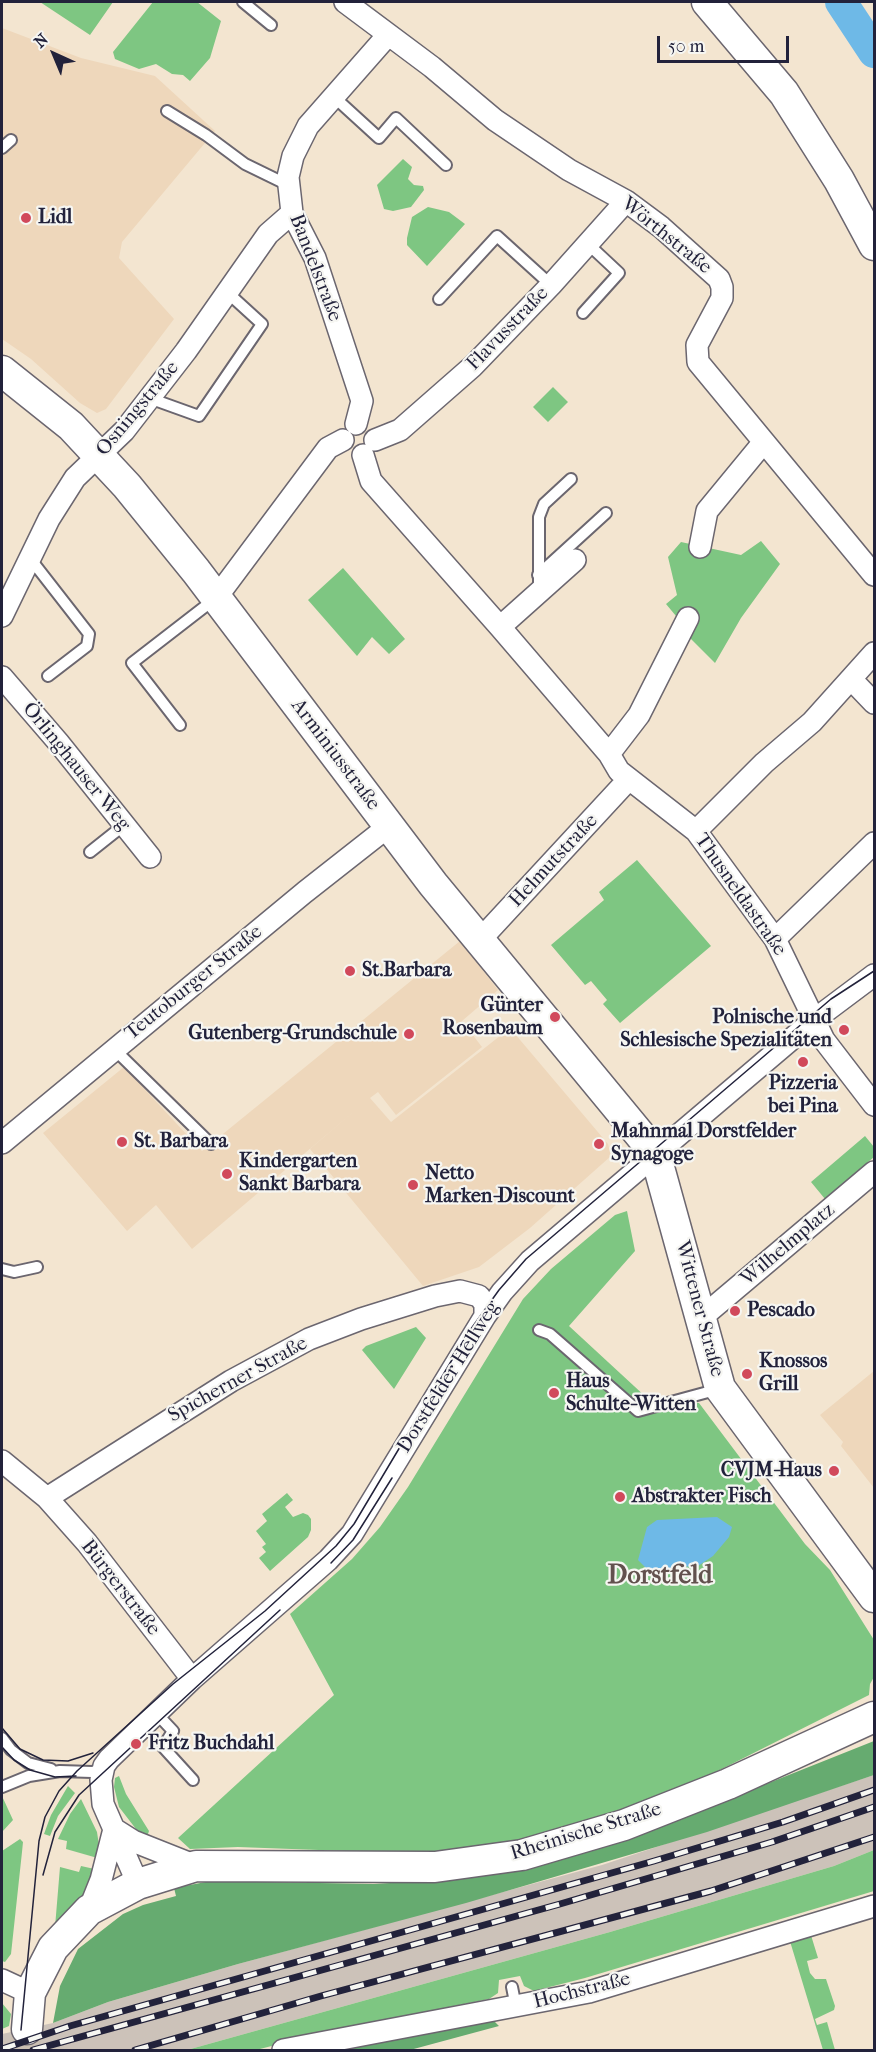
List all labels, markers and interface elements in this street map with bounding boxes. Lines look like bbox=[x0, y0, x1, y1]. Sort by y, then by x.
north arrow bbox=[24, 24, 84, 84]
scale bar bbox=[660, 24, 792, 62]
text: N bbox=[30, 30, 52, 52]
text: 50 m bbox=[668, 36, 704, 57]
street label: Wörthstraße bbox=[616, 192, 716, 280]
place label: Lidl bbox=[38, 206, 72, 230]
marker: Lidl bbox=[19, 211, 33, 225]
street label: Bandelstraße bbox=[284, 211, 346, 325]
street label: Flavusstraße bbox=[462, 282, 554, 376]
street label: Osningstraße bbox=[91, 357, 185, 461]
street label: Arminiusstraße bbox=[285, 695, 385, 815]
street label: Örlinghauser Weg bbox=[17, 698, 135, 836]
street label: Helmutstraße bbox=[505, 809, 603, 913]
street label: Thusneldastraße bbox=[689, 829, 791, 961]
street label: Teutoburger Straße bbox=[121, 920, 267, 1046]
place label: St.Barbara bbox=[362, 959, 452, 983]
marker: St.Barbara bbox=[343, 964, 357, 978]
place label: Günter Rosenbaum bbox=[442, 994, 543, 1041]
place label: Polnische und Schlesische Spezialitäten bbox=[620, 1006, 832, 1053]
marker: Günter Rosenbaum bbox=[548, 1010, 562, 1024]
place label: Gutenberg-Grundschule bbox=[188, 1022, 397, 1046]
marker: Polnische und Schlesische Spezialitäten bbox=[837, 1023, 851, 1037]
marker: Gutenberg-Grundschule bbox=[402, 1027, 416, 1041]
marker: Pizzeria bei Pina bbox=[796, 1055, 810, 1069]
place label: Pizzeria bei Pina bbox=[768, 1072, 838, 1119]
place label: Mahnmal Dorstfelder Synagoge bbox=[611, 1120, 796, 1167]
place label: St. Barbara bbox=[134, 1130, 228, 1154]
marker: St. Barbara bbox=[115, 1135, 129, 1149]
marker: Mahnmal Dorstfelder Synagoge bbox=[592, 1137, 606, 1151]
place label: Kindergarten Sankt Barbara bbox=[239, 1150, 360, 1197]
place label: Netto Marken-Discount bbox=[425, 1162, 575, 1209]
marker: Kindergarten Sankt Barbara bbox=[220, 1167, 234, 1181]
marker: Netto Marken-Discount bbox=[406, 1178, 420, 1192]
street label: Wilhelmplatz bbox=[736, 1199, 840, 1291]
street label: Wittener Straße bbox=[669, 1238, 729, 1380]
street label: Dorstfelder Hellweg bbox=[393, 1297, 505, 1457]
place label: Pescado bbox=[747, 1299, 815, 1323]
marker: Pescado bbox=[728, 1304, 742, 1318]
street label: Spicherner Straße bbox=[164, 1332, 312, 1428]
place label: Knossos Grill bbox=[759, 1350, 827, 1397]
marker: Knossos Grill bbox=[740, 1367, 754, 1381]
place label: Haus Schulte-Witten bbox=[566, 1370, 696, 1417]
marker: Haus Schulte-Witten bbox=[547, 1386, 561, 1400]
place label: CVJM-Haus bbox=[721, 1459, 822, 1483]
marker: CVJM-Haus bbox=[827, 1464, 841, 1478]
place label: Abstrakter Fisch bbox=[632, 1485, 772, 1509]
marker: Abstrakter Fisch bbox=[613, 1490, 627, 1504]
street label: Bürgerstraße bbox=[75, 1535, 165, 1641]
district label: Dorstfeld bbox=[608, 1561, 712, 1593]
place label: Fritz Buchdahl bbox=[148, 1732, 274, 1756]
marker: Fritz Buchdahl bbox=[129, 1737, 143, 1751]
street label: Rheinische Straße bbox=[508, 1798, 664, 1866]
street label: Hochstraße bbox=[531, 1967, 633, 2015]

